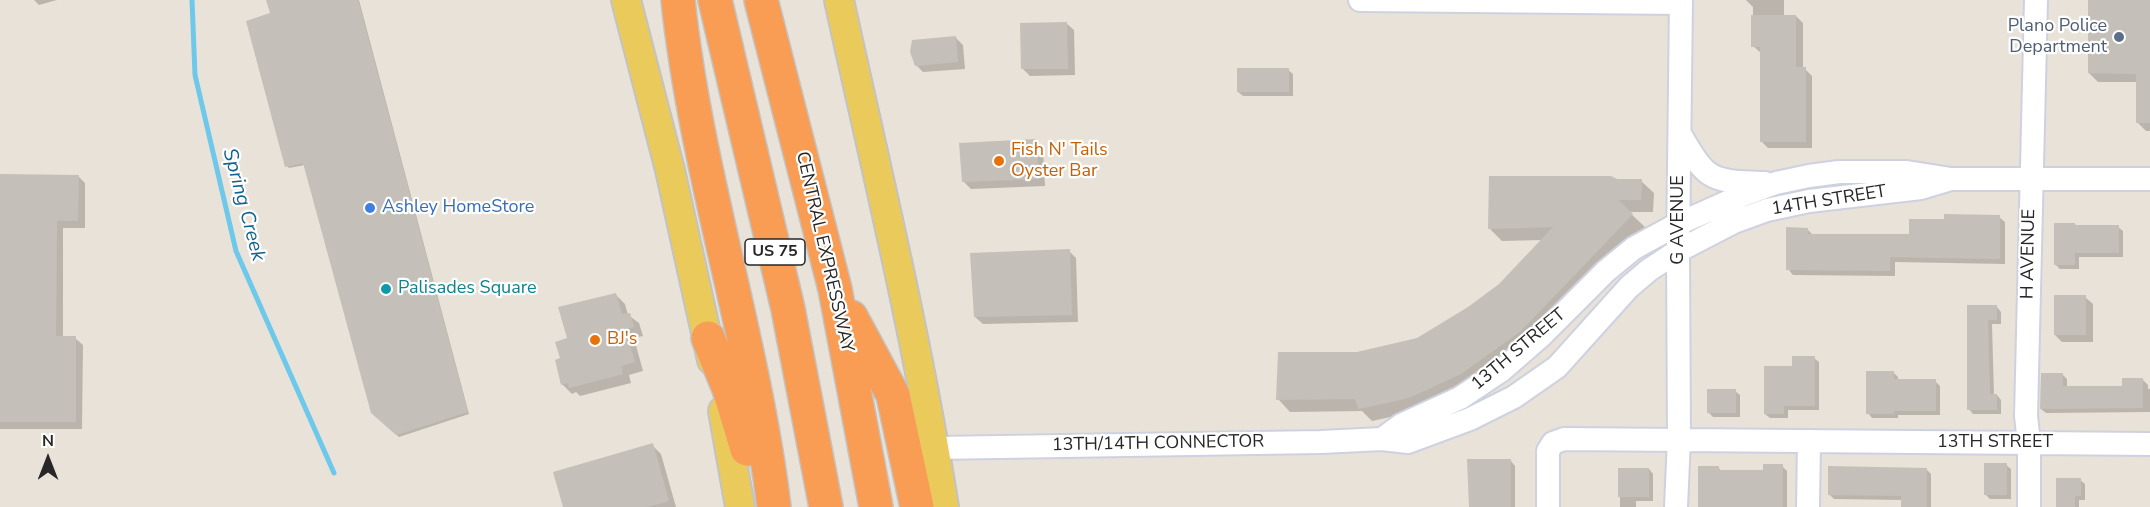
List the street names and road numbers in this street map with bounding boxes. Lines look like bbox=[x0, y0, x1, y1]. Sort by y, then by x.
street label: CENTRAL EXPRESSWAY bbox=[790, 150, 858, 354]
street label: G AVENUE bbox=[1668, 175, 1690, 265]
street label: 14TH STREET bbox=[1770, 181, 1888, 221]
street label: H AVENUE bbox=[2017, 209, 2041, 299]
road number: US 75 bbox=[745, 239, 805, 265]
street label: 13TH STREET bbox=[1468, 304, 1570, 396]
street label: 13TH/14TH CONNECTOR bbox=[1052, 431, 1264, 457]
street label: 13TH STREET bbox=[1937, 432, 2053, 454]

